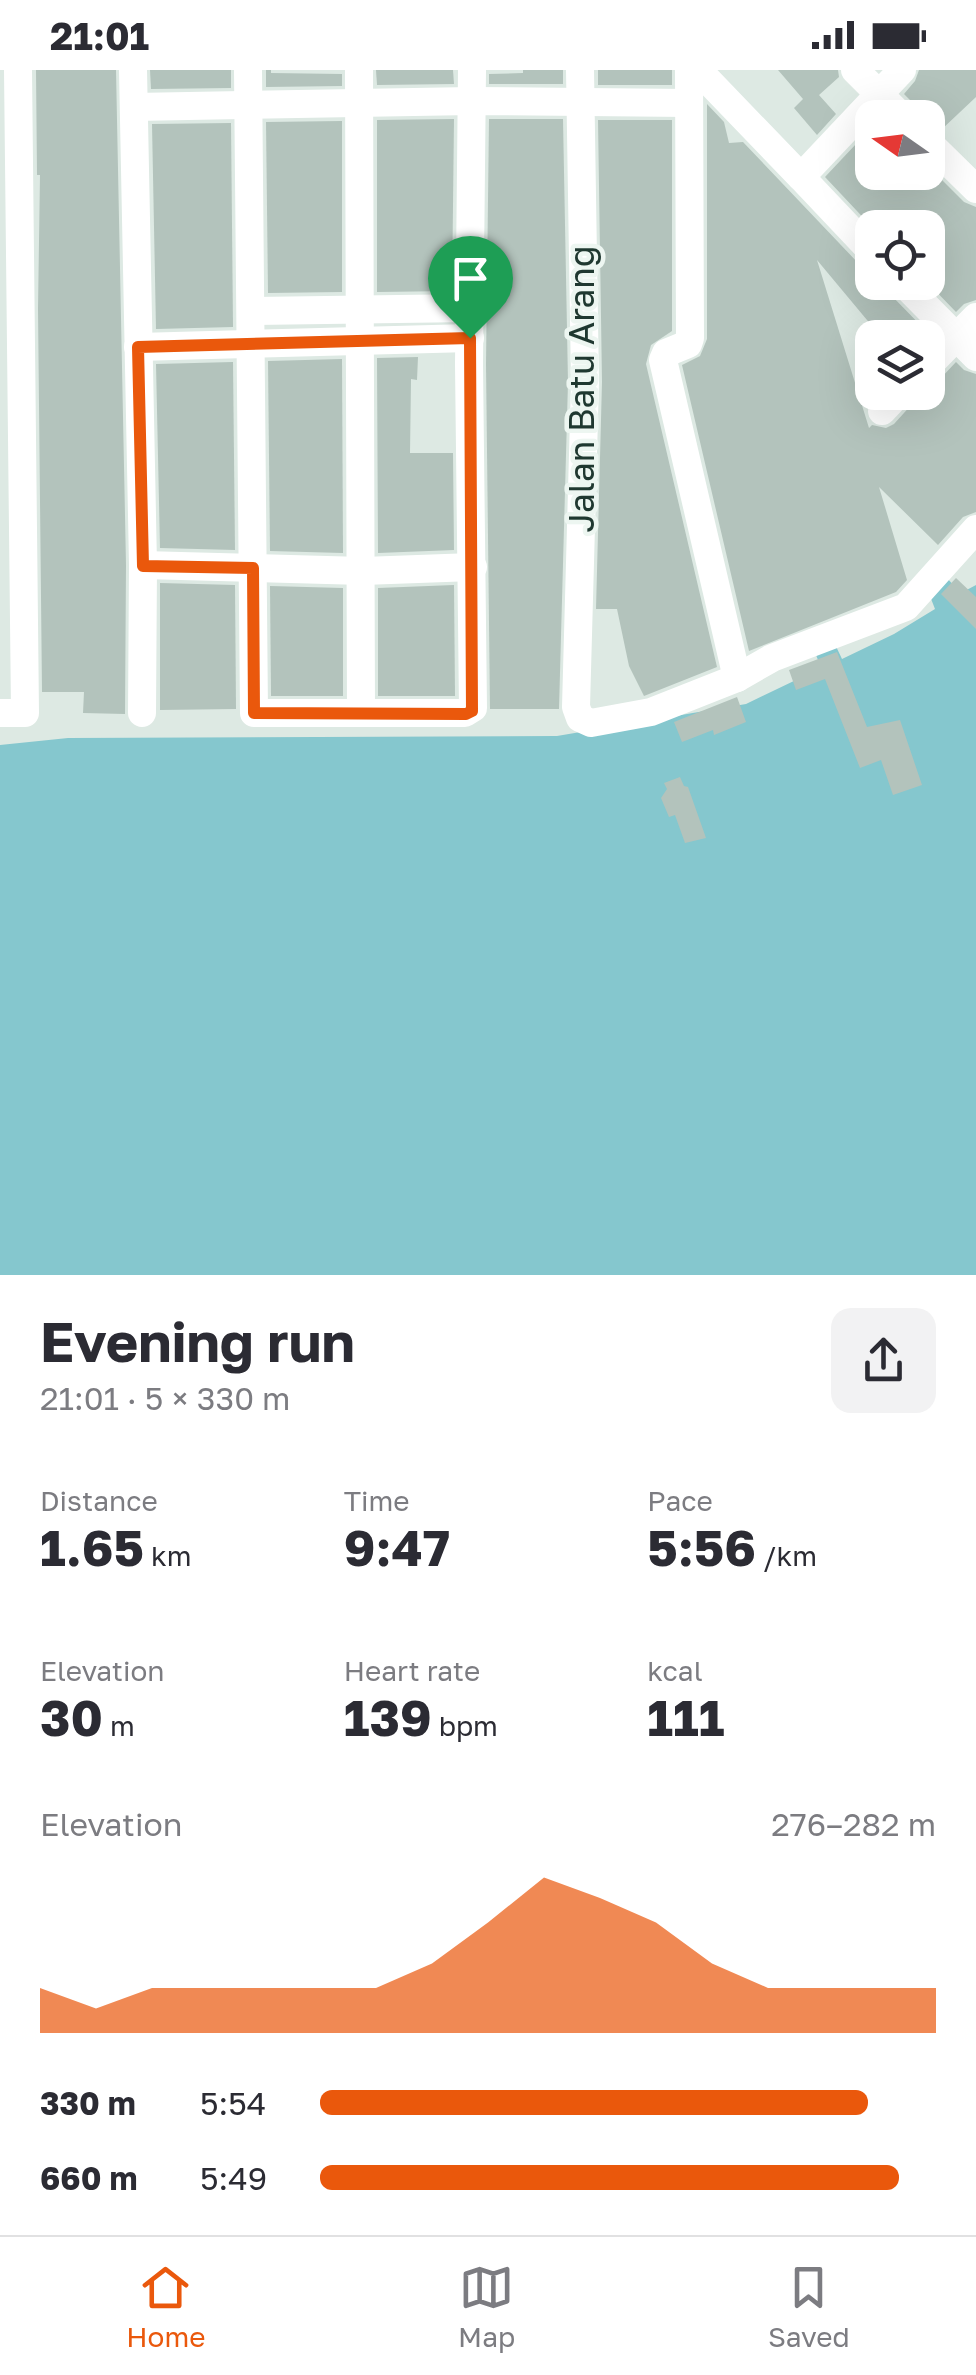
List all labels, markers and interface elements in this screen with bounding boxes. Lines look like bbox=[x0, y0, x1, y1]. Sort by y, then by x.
text: 21:01 bbox=[50, 13, 149, 58]
north arrow bbox=[855, 100, 945, 190]
map controls bbox=[855, 100, 945, 410]
button: locate bbox=[855, 210, 945, 300]
pin bbox=[428, 236, 513, 339]
street label: Jalan Batu Arang bbox=[560, 246, 602, 532]
icon: arrive bbox=[443, 251, 498, 306]
button: layers bbox=[855, 320, 945, 410]
text: Evening run bbox=[40, 1308, 355, 1374]
button: share bbox=[831, 1308, 936, 1413]
text: 21:01 · 5 × 330 m bbox=[40, 1379, 290, 1417]
text: Distance bbox=[40, 1484, 158, 1517]
text: Time bbox=[344, 1484, 410, 1517]
text: Pace bbox=[647, 1484, 713, 1517]
text: 1.65 bbox=[40, 1517, 144, 1577]
text: 9:47 bbox=[344, 1517, 450, 1577]
text: 5:56 bbox=[647, 1517, 756, 1577]
text: km bbox=[144, 1539, 192, 1572]
text: /km bbox=[756, 1539, 817, 1572]
text: Elevation bbox=[40, 1654, 165, 1687]
text: Heart rate bbox=[344, 1654, 480, 1687]
text: kcal bbox=[647, 1654, 703, 1687]
text: 30 bbox=[40, 1687, 103, 1747]
text: 139 bbox=[344, 1687, 432, 1747]
text: 111 bbox=[647, 1687, 725, 1747]
text: m bbox=[103, 1709, 135, 1742]
text: bpm bbox=[432, 1709, 498, 1742]
text: Elevation bbox=[40, 1805, 182, 1843]
text: 276–282 m bbox=[771, 1805, 936, 1843]
text: 330 m bbox=[40, 2084, 136, 2122]
text: 5:54 bbox=[200, 2084, 266, 2122]
text: 660 m bbox=[40, 2159, 137, 2197]
text: 5:49 bbox=[200, 2159, 267, 2197]
tab: Home bbox=[126, 2260, 205, 2353]
tab: Map bbox=[458, 2260, 515, 2353]
tab: Saved bbox=[768, 2260, 850, 2353]

